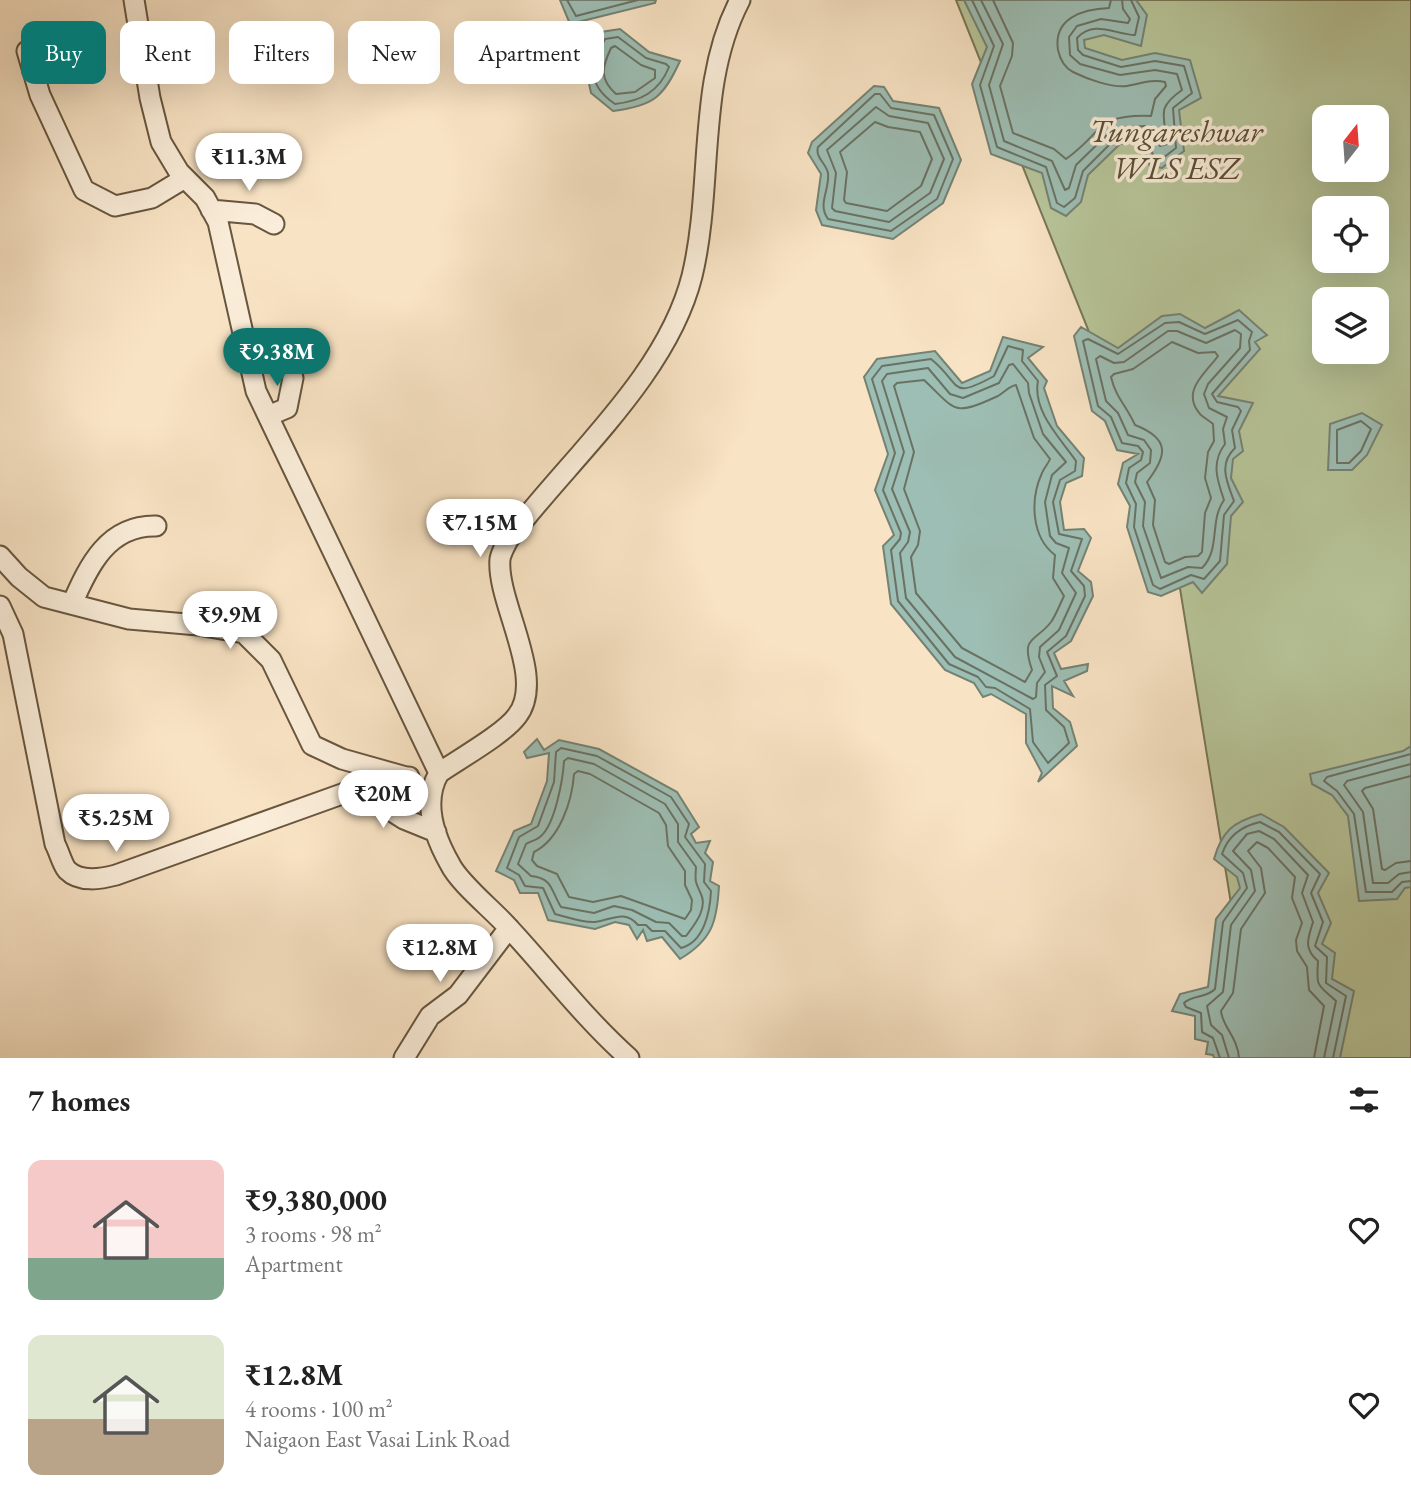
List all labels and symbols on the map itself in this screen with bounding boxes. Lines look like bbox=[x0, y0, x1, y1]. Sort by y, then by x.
north arrow bbox=[1312, 105, 1390, 182]
park label: Tungareshwar WLS ESZ bbox=[1090, 110, 1264, 189]
pin: ₹11.3M bbox=[192, 134, 306, 193]
pin: ₹9.38M bbox=[220, 328, 334, 388]
pin: ₹7.15M bbox=[423, 500, 537, 559]
pin: ₹9.9M bbox=[181, 592, 279, 651]
pin: ₹20M bbox=[342, 770, 424, 830]
pin: ₹5.25M bbox=[59, 794, 173, 854]
pin: ₹12.8M bbox=[383, 925, 497, 984]

